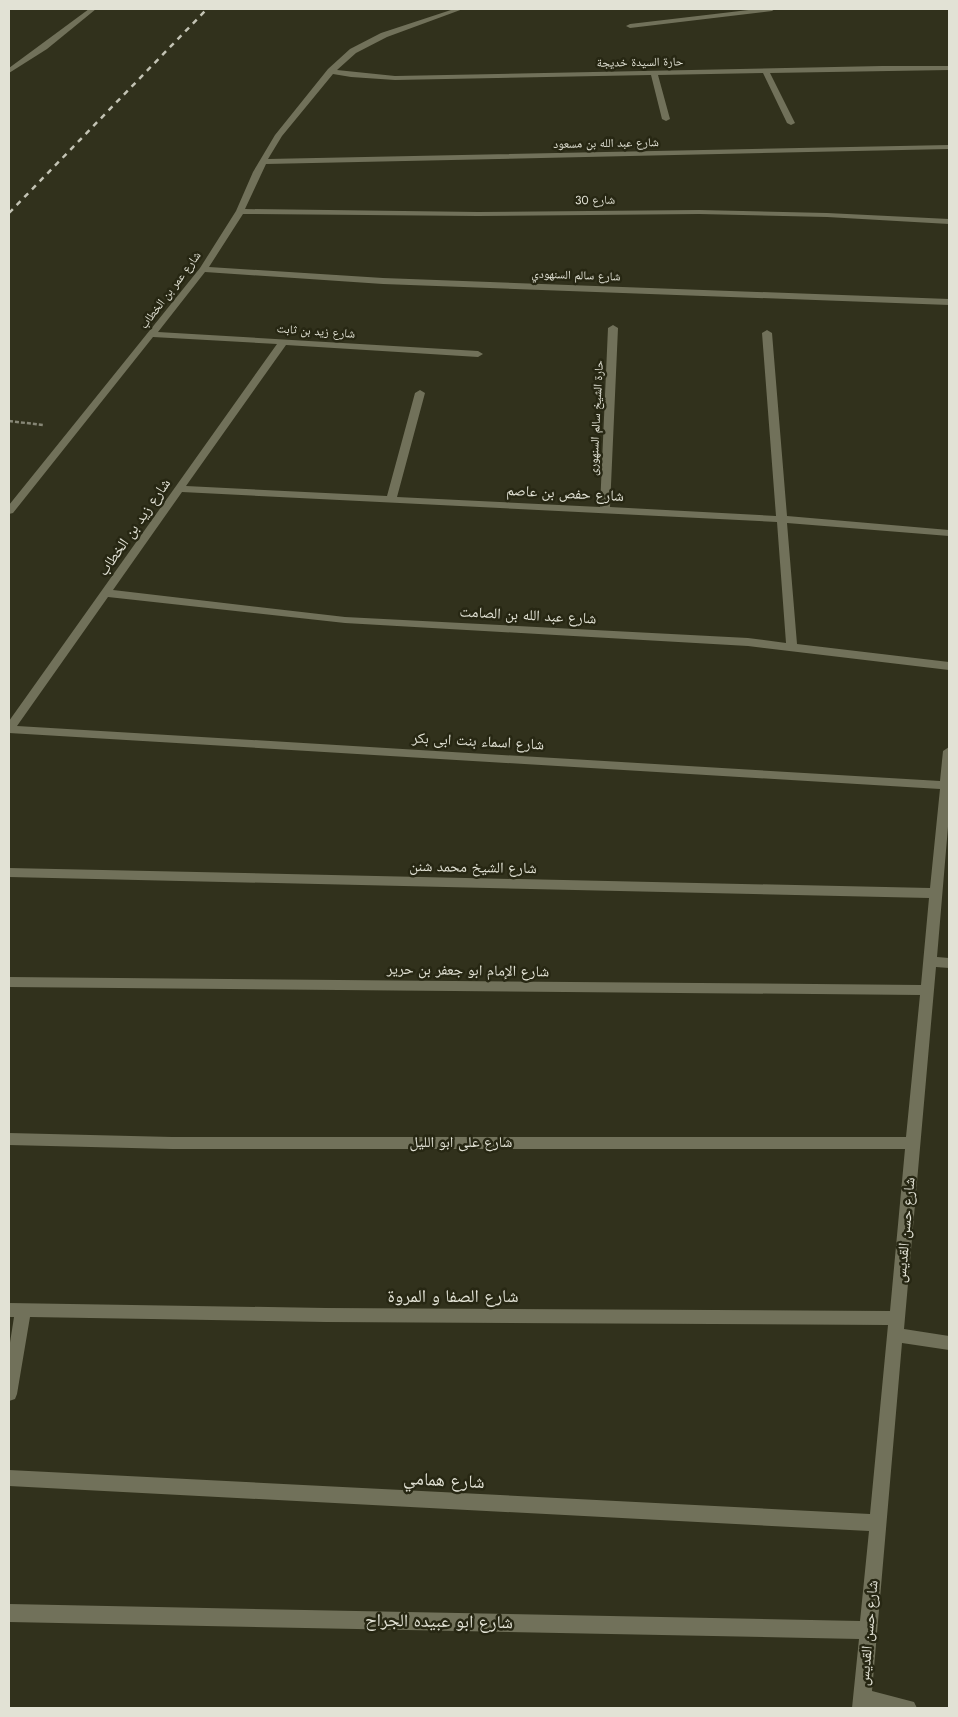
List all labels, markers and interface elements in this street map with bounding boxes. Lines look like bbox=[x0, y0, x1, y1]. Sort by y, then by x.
street label: حارة السيدة خديجة bbox=[597, 52, 684, 72]
street label: شارع عبد الله بن مسعود bbox=[553, 133, 659, 153]
street label: شارع 30 bbox=[575, 191, 615, 209]
street label: شارع عمر بن الخطاب bbox=[135, 247, 205, 333]
street label: شارع سالم السنهودي bbox=[531, 264, 621, 287]
street label: شارع زيد بن ثابت bbox=[276, 319, 356, 343]
street label: حارة الشيخ سالم السنهورى bbox=[584, 359, 608, 476]
street label: شارع زيد بن الخطاب bbox=[92, 474, 176, 580]
street label: شارع حفص بن عاصم bbox=[506, 479, 625, 507]
street label: شارع عبد الله بن الصامت bbox=[459, 600, 597, 630]
street label: شارع اسماء بنت ابى بكر bbox=[410, 726, 545, 755]
street label: شارع الشيخ محمد شنن bbox=[409, 855, 537, 879]
street label: شارع الإمام ابو جعفر بن حرير bbox=[386, 958, 549, 982]
street label: شارع على ابو الليل bbox=[410, 1131, 513, 1153]
street label: شارع حسن القديس bbox=[889, 1176, 921, 1284]
street label: شارع الصفا و المروة bbox=[387, 1283, 519, 1309]
street label: شارع همامي bbox=[403, 1465, 485, 1497]
street label: شارع حسن القديس bbox=[852, 1579, 884, 1687]
street label: شارع ابو عبيده الجراح bbox=[365, 1607, 513, 1635]

